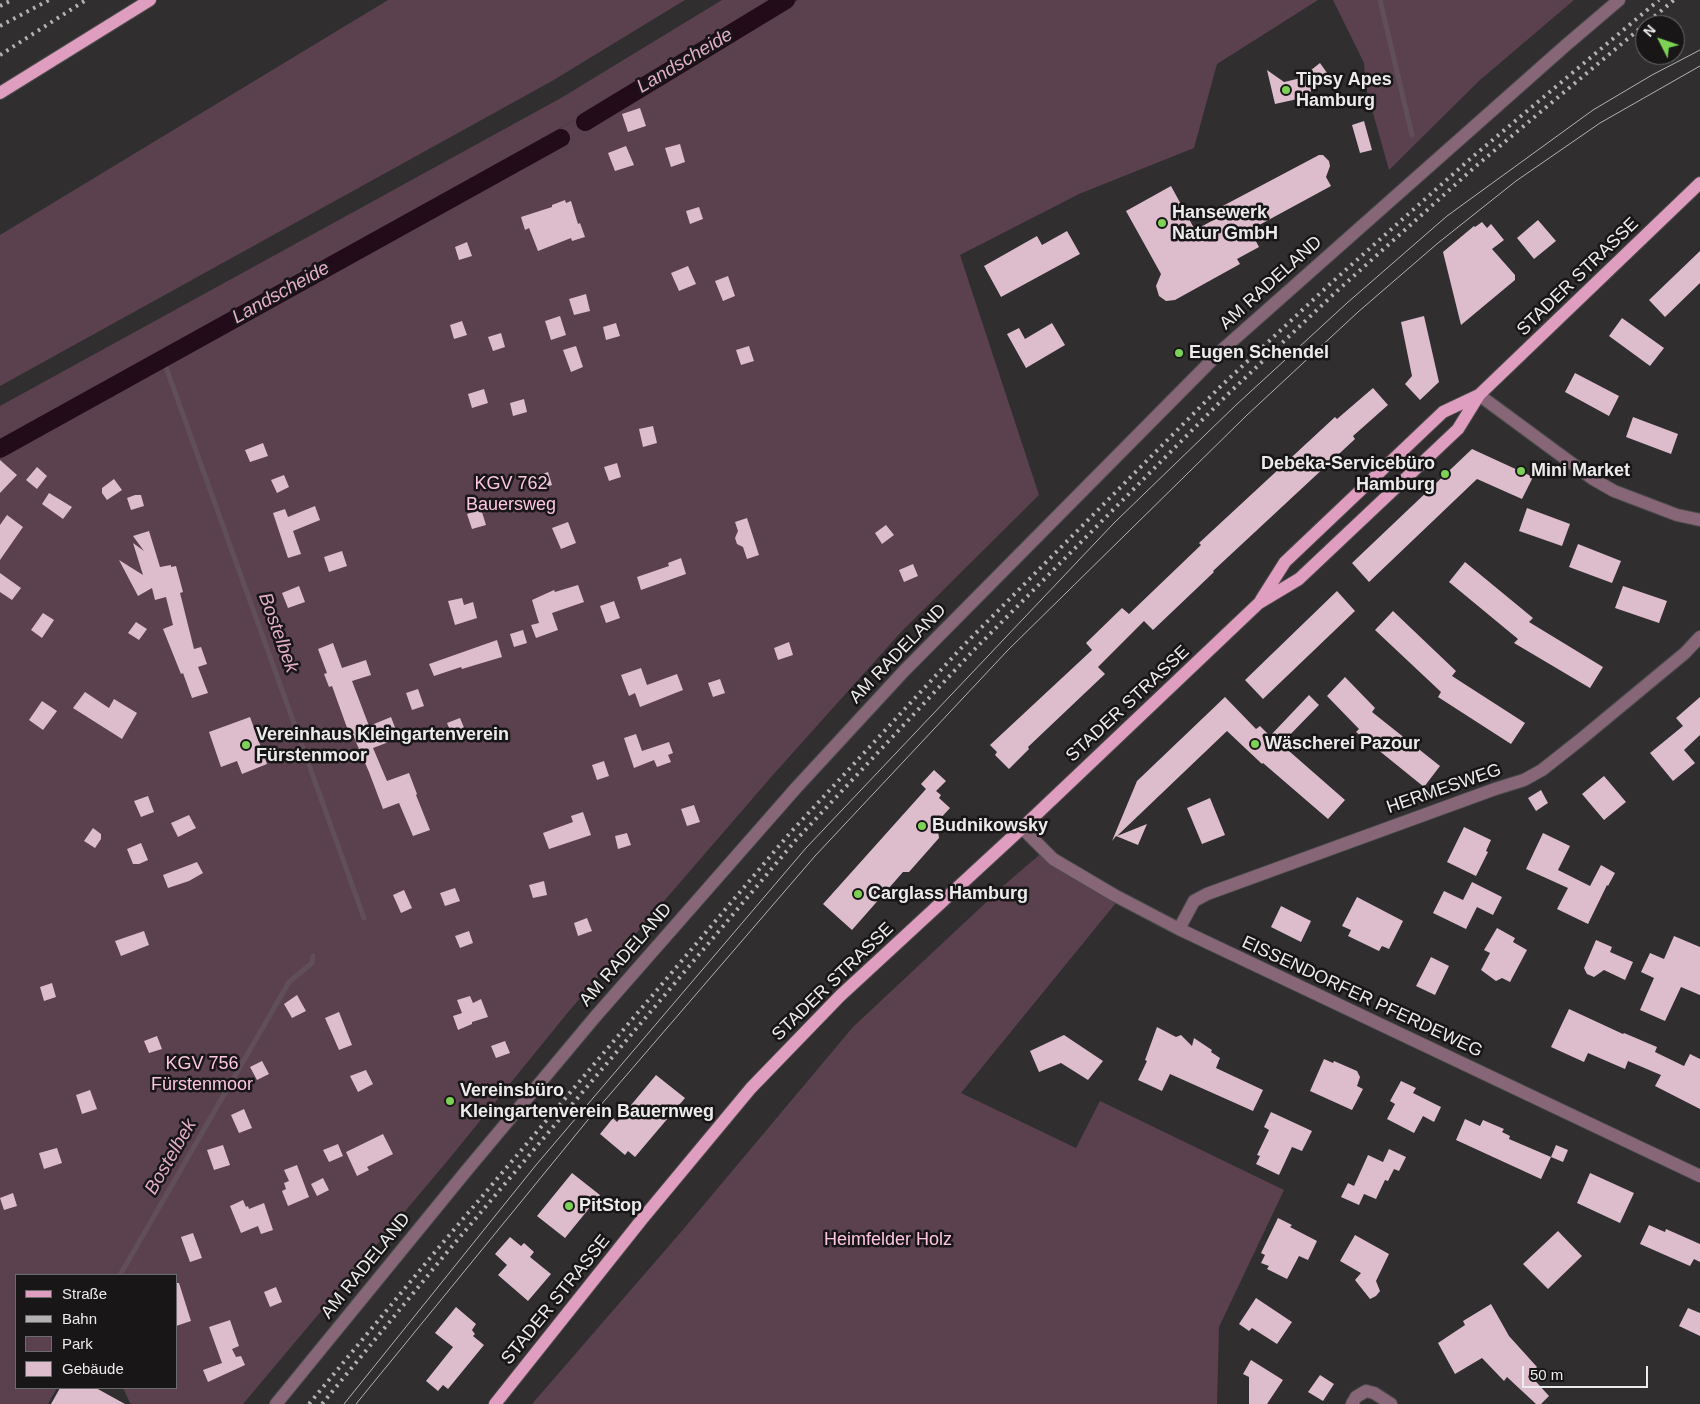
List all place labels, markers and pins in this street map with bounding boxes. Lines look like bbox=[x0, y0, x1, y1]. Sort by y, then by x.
place label: Tipsy Apes Hamburg bbox=[1296, 69, 1392, 112]
marker: Tipsy Apes Hamburg bbox=[1280, 84, 1292, 96]
place label: Hansewerk Natur GmbH bbox=[1172, 202, 1278, 244]
marker: Hansewerk Natur GmbH bbox=[1156, 217, 1168, 229]
place label: Eugen Schendel bbox=[1189, 342, 1329, 364]
marker: Eugen Schendel bbox=[1173, 347, 1185, 359]
place label: Debeka-Servicebüro Hamburg bbox=[1261, 453, 1435, 496]
place label: Mini Market bbox=[1531, 460, 1630, 482]
marker: Mini Market bbox=[1515, 465, 1527, 477]
marker: Debeka-Servicebüro Hamburg bbox=[1439, 468, 1451, 480]
place label: Vereinhaus Kleingartenverein Fürstenmoor bbox=[256, 724, 509, 766]
place label: Wäscherei Pazour bbox=[1265, 733, 1420, 755]
marker: Wäscherei Pazour bbox=[1249, 738, 1261, 750]
marker: Vereinhaus Kleingartenverein Fürstenmoor bbox=[240, 739, 252, 751]
place label: Budnikowsky bbox=[932, 815, 1048, 837]
marker: Budnikowsky bbox=[916, 820, 928, 832]
place label: Carglass Hamburg bbox=[868, 883, 1028, 905]
marker: Carglass Hamburg bbox=[852, 888, 864, 900]
place label: Vereinsbüro Kleingartenverein Bauernweg bbox=[460, 1080, 714, 1122]
marker: Vereinsbüro Kleingartenverein Bauernweg bbox=[444, 1095, 456, 1107]
place label: PitStop bbox=[579, 1195, 642, 1217]
marker: PitStop bbox=[563, 1200, 575, 1212]

